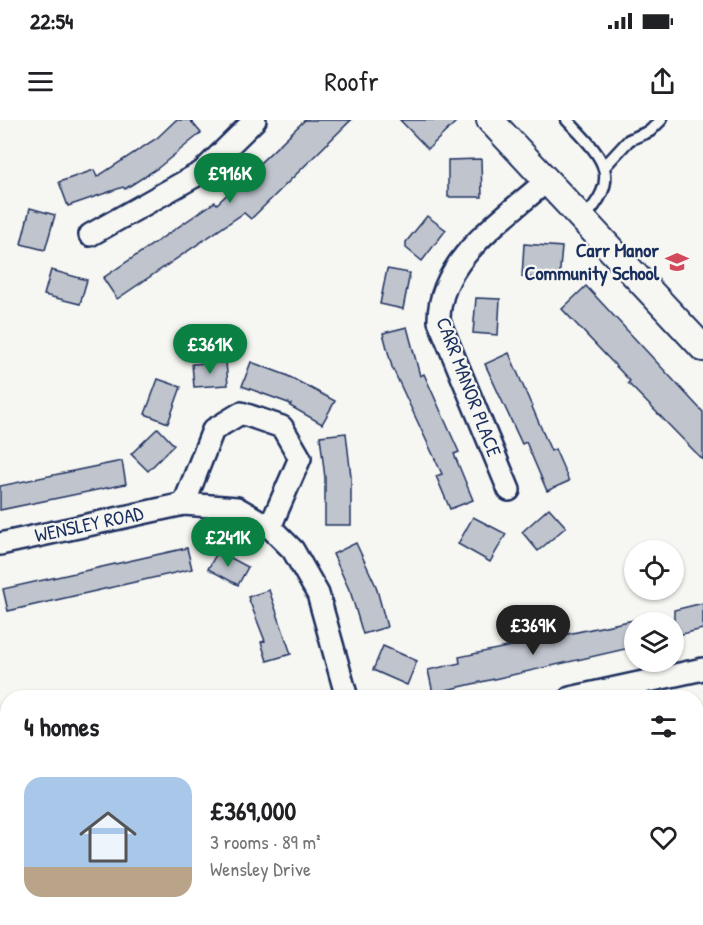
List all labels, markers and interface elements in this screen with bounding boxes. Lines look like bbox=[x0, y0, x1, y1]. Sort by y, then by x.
text: 22:54 bbox=[30, 6, 73, 36]
text: Roofr bbox=[324, 63, 379, 99]
icon: menu bbox=[24, 65, 57, 98]
icon: share bbox=[646, 65, 679, 98]
pin: £916K bbox=[188, 153, 272, 204]
text: £916K bbox=[208, 159, 252, 186]
place label: Carr Manor Community School bbox=[525, 236, 660, 287]
school or university icon: Carr Manor Community School bbox=[664, 249, 690, 275]
street label: CARR MANOR PLACE bbox=[430, 313, 509, 461]
pin: £361K bbox=[168, 324, 252, 375]
text: £361K bbox=[187, 330, 233, 357]
street label: WENSLEY ROAD bbox=[32, 499, 146, 548]
pin: £241K bbox=[186, 517, 270, 568]
text: £241K bbox=[205, 523, 251, 550]
map controls bbox=[624, 540, 684, 672]
button: locate bbox=[624, 540, 684, 600]
pin: £369K bbox=[491, 605, 575, 656]
text: £369K bbox=[510, 611, 556, 638]
button: layers bbox=[624, 612, 684, 672]
text: 4 homes bbox=[24, 709, 99, 744]
icon: filters bbox=[647, 710, 680, 743]
text: £369,000 bbox=[210, 793, 296, 828]
icon: home bbox=[72, 801, 144, 873]
icon: heart bbox=[647, 821, 680, 854]
text: 3 rooms · 89 m² bbox=[210, 828, 321, 855]
text: Wensley Drive bbox=[210, 855, 311, 882]

